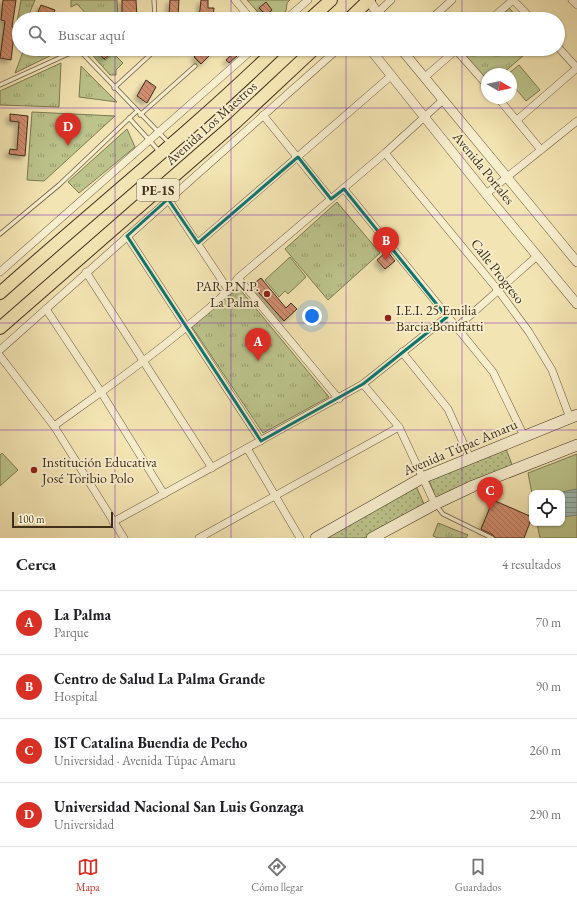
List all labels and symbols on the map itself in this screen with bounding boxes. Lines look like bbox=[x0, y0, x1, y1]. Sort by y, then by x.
north arrow bbox=[481, 68, 517, 104]
street label: Avenida Los Maestros bbox=[161, 77, 261, 170]
pin: D bbox=[55, 113, 81, 146]
street label: Avenida Portales bbox=[449, 127, 519, 208]
road number: PE-1S bbox=[137, 179, 179, 201]
pin: B bbox=[373, 227, 399, 260]
street label: Calle Progreso bbox=[467, 235, 529, 307]
place label: PAR P.N.P. La Palma bbox=[196, 277, 259, 311]
marker: PAR P.N.P. La Palma bbox=[262, 289, 272, 299]
place label: I.E.I. 25 Emilia Barcia Boniffatti bbox=[396, 301, 484, 335]
your location bbox=[302, 306, 322, 326]
marker: I.E.I. 25 Emilia Barcia Boniffatti bbox=[383, 313, 393, 323]
pin: A bbox=[245, 328, 271, 361]
street label: Avenida Túpac Amaru bbox=[399, 415, 520, 480]
place label: Institución Educativa José Toribio Polo bbox=[41, 453, 157, 487]
marker: Institución Educativa José Toribio Polo bbox=[29, 465, 39, 475]
pin: C bbox=[477, 477, 503, 510]
scale bar bbox=[12, 510, 113, 529]

